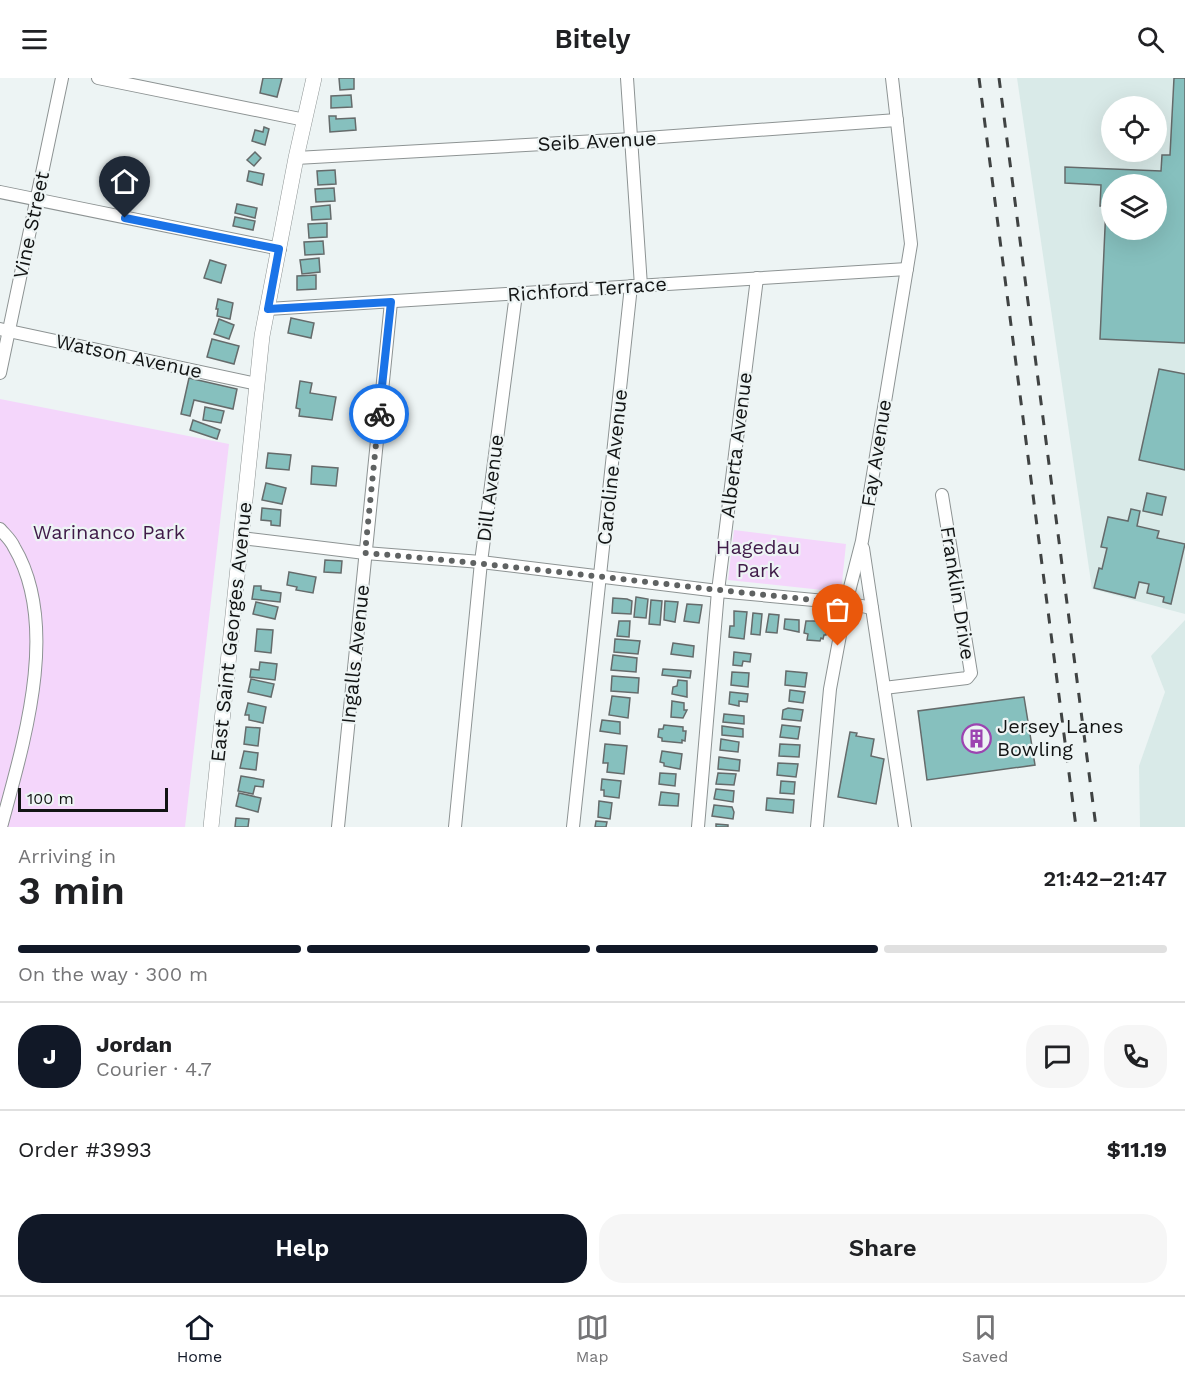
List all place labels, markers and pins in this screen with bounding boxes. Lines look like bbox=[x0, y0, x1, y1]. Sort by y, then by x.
pin bbox=[99, 156, 150, 218]
pin bbox=[812, 584, 863, 646]
place label: Jersey Lanes Bowling bbox=[997, 714, 1123, 761]
building icon: Jersey Lanes Bowling bbox=[960, 722, 992, 754]

